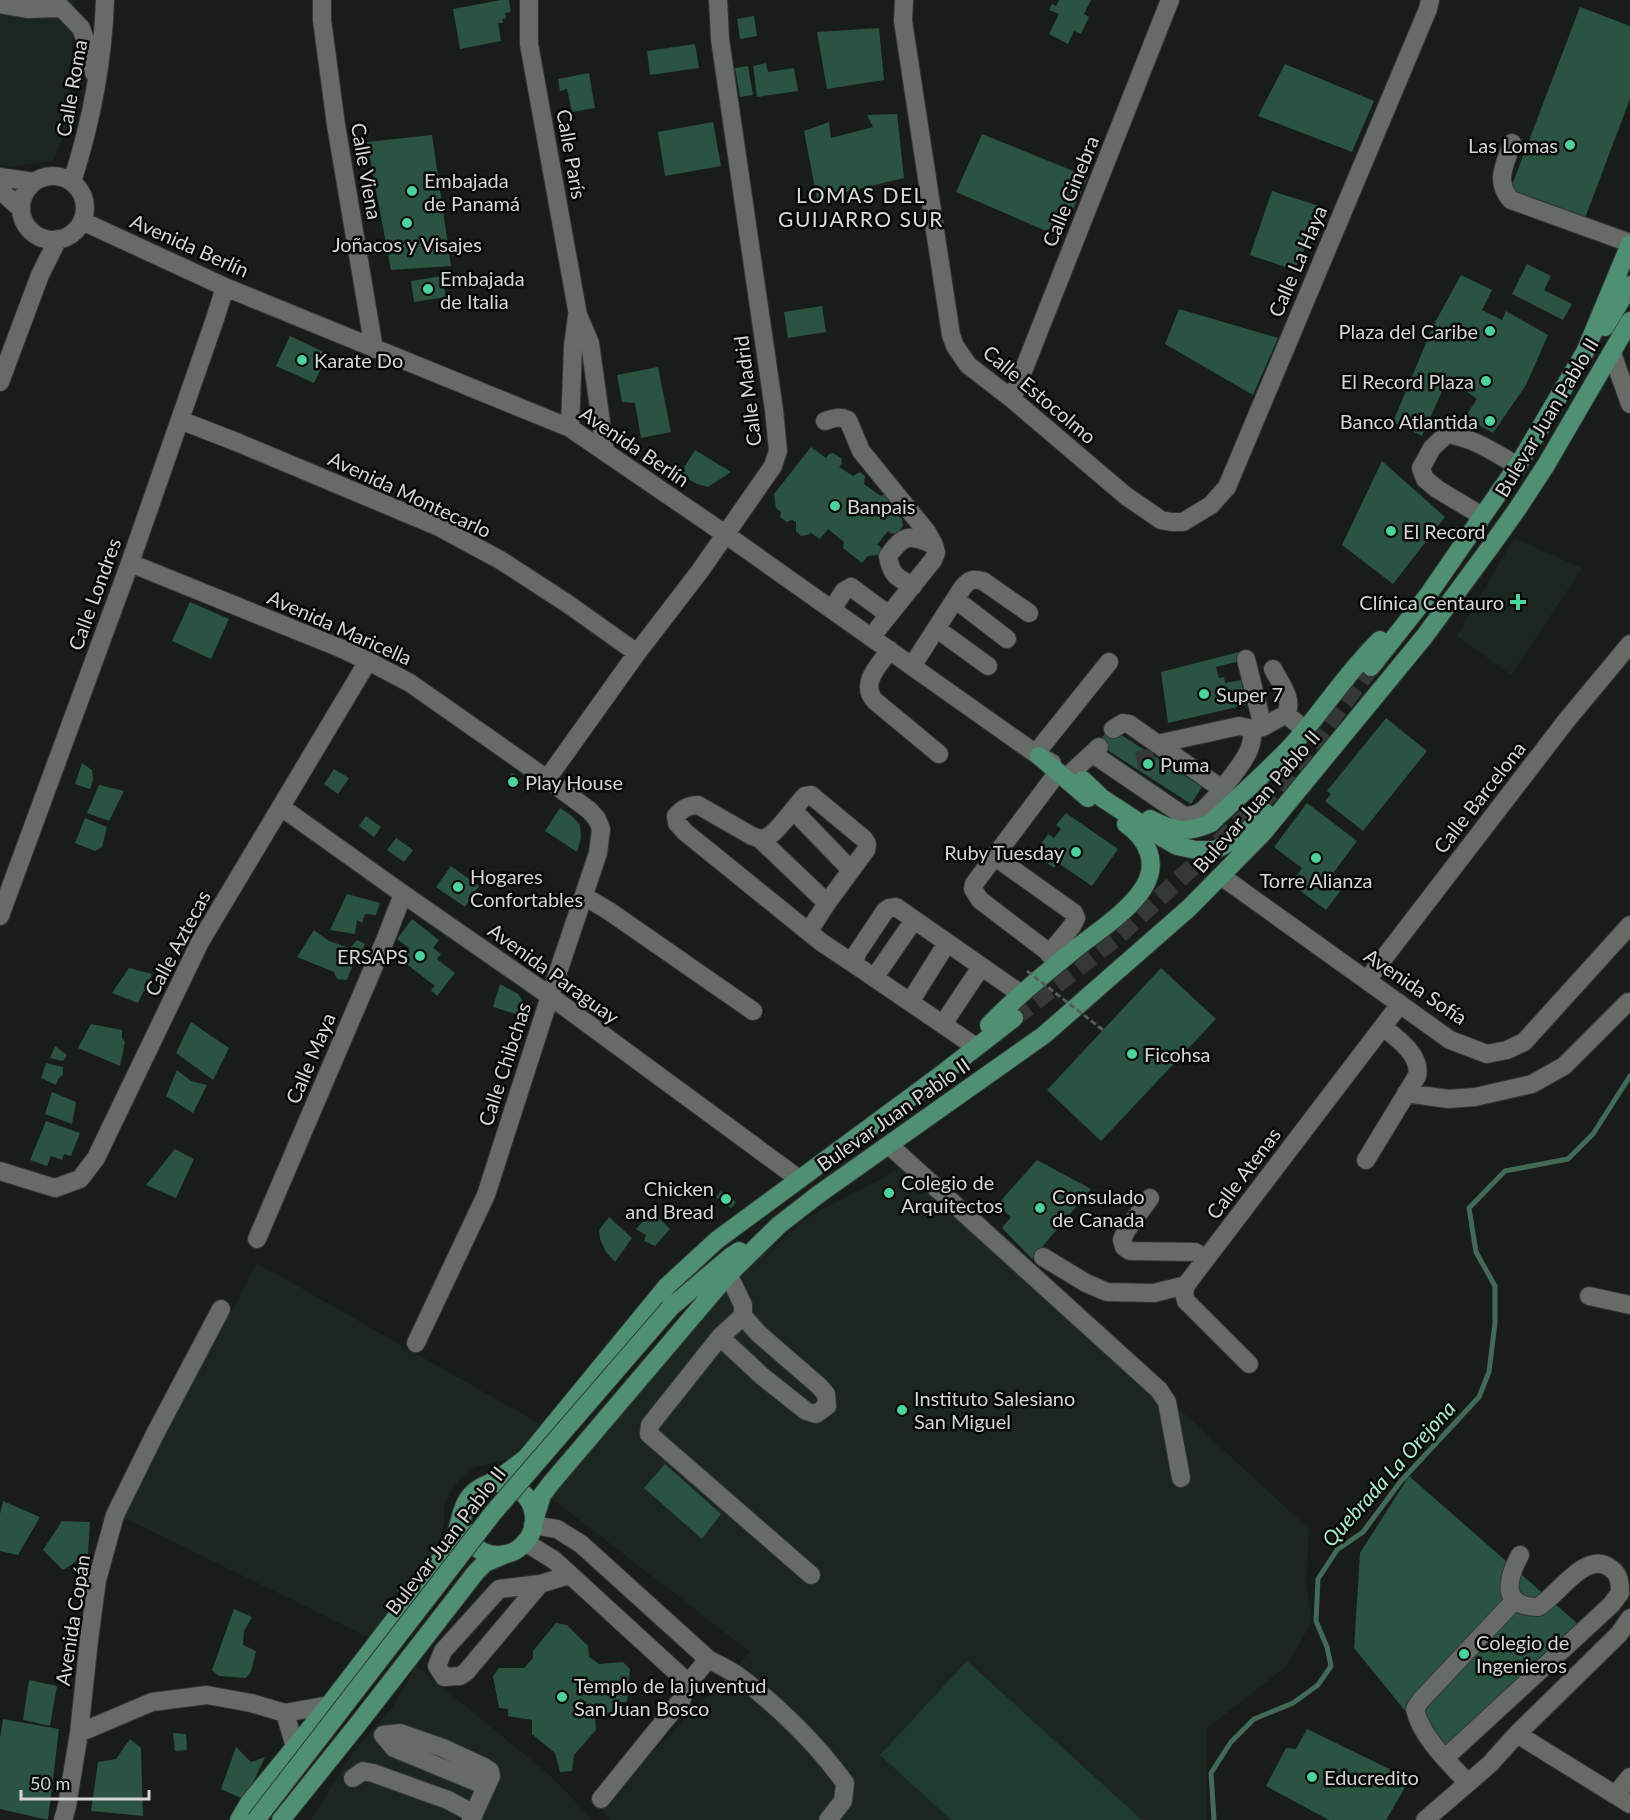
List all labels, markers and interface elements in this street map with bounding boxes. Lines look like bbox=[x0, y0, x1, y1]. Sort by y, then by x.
street label: Calle Roma bbox=[51, 38, 91, 138]
street label: Calle París bbox=[552, 107, 592, 201]
street label: Calle Viena bbox=[347, 121, 387, 221]
street label: Calle Ginebra bbox=[1037, 132, 1103, 250]
place label: Las Lomas bbox=[1468, 133, 1558, 157]
marker: Las Lomas bbox=[1563, 138, 1577, 152]
place label: Embajada de Panamá bbox=[424, 168, 520, 215]
district label: LOMAS DEL GUIJARRO SUR bbox=[778, 182, 944, 231]
marker: Embajada de Panamá bbox=[405, 184, 419, 198]
street label: Calle La Haya bbox=[1263, 202, 1331, 320]
street label: Avenida Berlín bbox=[127, 208, 253, 282]
marker: Joñacos y Visajes bbox=[400, 216, 414, 230]
place label: Joñacos y Visajes bbox=[332, 232, 482, 256]
place label: Embajada de Italia bbox=[440, 266, 525, 313]
marker: Embajada de Italia bbox=[421, 282, 435, 296]
place label: Plaza del Caribe bbox=[1339, 319, 1478, 343]
marker: Plaza del Caribe bbox=[1483, 324, 1497, 338]
street label: Bulevar Juan Pablo II bbox=[1489, 333, 1603, 501]
street label: Calle Madrid bbox=[728, 334, 766, 448]
street label: Calle Estocolmo bbox=[979, 340, 1101, 448]
place label: Karate Do bbox=[314, 348, 403, 372]
marker: Karate Do bbox=[295, 353, 309, 367]
place label: El Record Plaza bbox=[1341, 369, 1474, 393]
marker: El Record Plaza bbox=[1479, 374, 1493, 388]
street label: Avenida Berlín bbox=[576, 401, 694, 491]
place label: Banco Atlantida bbox=[1340, 409, 1478, 433]
marker: Banco Atlantida bbox=[1483, 414, 1497, 428]
street label: Avenida Montecarlo bbox=[325, 446, 495, 542]
place label: Banpais bbox=[847, 494, 915, 518]
marker: Banpais bbox=[828, 499, 842, 513]
place label: El Record bbox=[1403, 519, 1486, 543]
marker: El Record bbox=[1384, 524, 1398, 538]
street label: Calle Londres bbox=[63, 535, 125, 653]
street label: Avenida Maricella bbox=[264, 584, 416, 670]
place label: Clínica Centauro bbox=[1359, 590, 1504, 614]
marker: Clínica Centauro bbox=[1509, 593, 1527, 611]
place label: Super 7 bbox=[1216, 682, 1283, 706]
marker: Super 7 bbox=[1197, 687, 1211, 701]
street label: Bulevar Juan Pablo II bbox=[1188, 725, 1324, 877]
street label: Calle Barcelona bbox=[1428, 736, 1530, 858]
place label: Puma bbox=[1160, 752, 1209, 776]
marker: Puma bbox=[1141, 757, 1155, 771]
place label: Play House bbox=[525, 770, 623, 794]
marker: Play House bbox=[506, 775, 520, 789]
place label: Ruby Tuesday bbox=[944, 840, 1065, 864]
marker: Ruby Tuesday bbox=[1069, 845, 1083, 859]
marker: Torre Alianza bbox=[1309, 851, 1323, 865]
place label: Hogares Confortables bbox=[470, 864, 583, 911]
place label: Torre Alianza bbox=[1260, 868, 1372, 892]
marker: Hogares Confortables bbox=[451, 880, 465, 894]
street label: Calle Aztecas bbox=[139, 886, 215, 1000]
street label: Avenida Paraguay bbox=[484, 917, 625, 1029]
street label: Avenida Sofía bbox=[1360, 943, 1472, 1029]
place label: ERSAPS bbox=[337, 944, 408, 968]
marker: ERSAPS bbox=[413, 949, 427, 963]
street label: Calle Chibchas bbox=[473, 999, 535, 1129]
street label: Calle Maya bbox=[280, 1009, 340, 1107]
place label: Ficohsa bbox=[1144, 1042, 1211, 1066]
marker: Ficohsa bbox=[1125, 1047, 1139, 1061]
street label: Bulevar Juan Pablo II bbox=[812, 1052, 974, 1176]
street label: Calle Atenas bbox=[1201, 1123, 1285, 1223]
place label: Colegio de Arquitectos bbox=[901, 1170, 1003, 1217]
place label: Chicken and Bread bbox=[625, 1176, 714, 1223]
place label: Consulado de Canada bbox=[1052, 1184, 1145, 1231]
marker: Colegio de Arquitectos bbox=[882, 1186, 896, 1200]
marker: Chicken and Bread bbox=[719, 1192, 733, 1206]
marker: Consulado de Canada bbox=[1033, 1201, 1047, 1215]
place label: Instituto Salesiano San Miguel bbox=[914, 1386, 1075, 1433]
water label: Quebrada La Orejona bbox=[1316, 1395, 1460, 1551]
marker: Instituto Salesiano San Miguel bbox=[895, 1403, 909, 1417]
street label: Bulevar Juan Pablo II bbox=[380, 1461, 510, 1619]
street label: Avenida Copán bbox=[50, 1553, 94, 1687]
place label: Colegio de Ingenieros bbox=[1476, 1630, 1569, 1677]
marker: Colegio de Ingenieros bbox=[1457, 1647, 1471, 1661]
place label: Templo de la juventud San Juan Bosco bbox=[574, 1673, 767, 1720]
marker: Templo de la juventud San Juan Bosco bbox=[555, 1690, 569, 1704]
scale bar bbox=[21, 1763, 148, 1801]
place label: Educredito bbox=[1324, 1765, 1419, 1789]
marker: Educredito bbox=[1305, 1770, 1319, 1784]
text: 50 m bbox=[30, 1772, 70, 1794]

